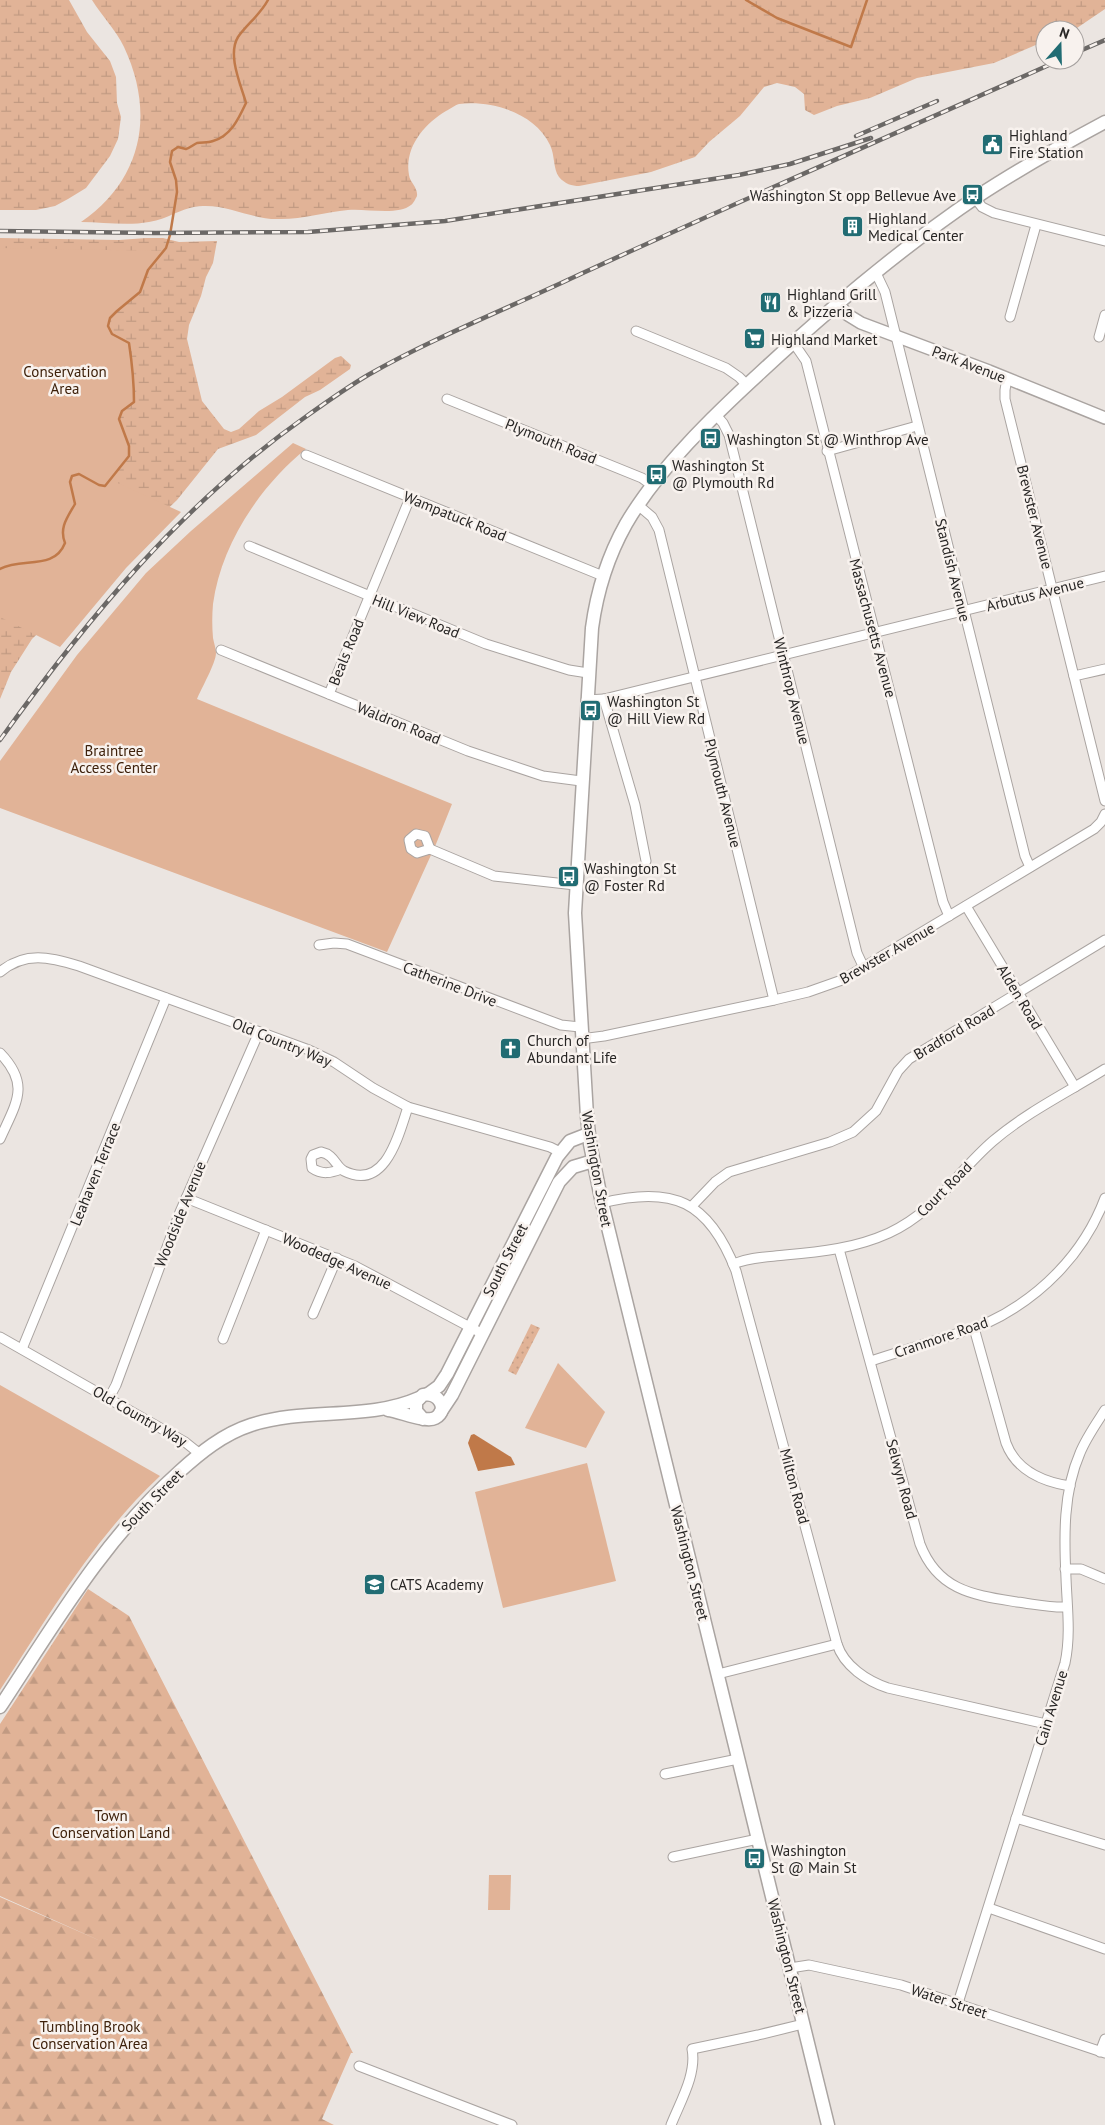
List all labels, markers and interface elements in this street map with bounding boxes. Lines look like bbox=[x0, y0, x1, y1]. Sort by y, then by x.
north arrow bbox=[1035, 20, 1085, 70]
text: N bbox=[1057, 23, 1072, 43]
place label: Highland Fire Station bbox=[1009, 126, 1083, 162]
public building icon: Highland Fire Station bbox=[981, 132, 1005, 156]
bus stop icon: Washington St opp Bellevue Ave bbox=[960, 183, 984, 207]
place label: Washington St opp Bellevue Ave bbox=[750, 186, 956, 205]
place label: Highland Medical Center bbox=[868, 209, 964, 245]
building icon: Highland Medical Center bbox=[840, 215, 864, 239]
place label: Highland Grill & Pizzeria bbox=[787, 285, 877, 321]
restaurant icon: Highland Grill & Pizzeria bbox=[759, 291, 783, 315]
supermarket icon: Highland Market bbox=[743, 327, 767, 351]
place label: Highland Market bbox=[771, 330, 878, 349]
street label: Park Avenue bbox=[929, 341, 1009, 387]
park label: Conservation Area bbox=[23, 362, 107, 398]
street label: Plymouth Road bbox=[502, 414, 600, 468]
bus stop icon: Washington St @ Winthrop Ave bbox=[699, 427, 723, 451]
place label: Washington St @ Winthrop Ave bbox=[727, 430, 929, 449]
place label: Washington St @ Plymouth Rd bbox=[672, 456, 774, 492]
bus stop icon: Washington St @ Plymouth Rd bbox=[644, 462, 668, 486]
street label: Brewster Avenue bbox=[1013, 463, 1057, 571]
street label: Wampatuck Road bbox=[401, 487, 509, 545]
street label: Standish Avenue bbox=[931, 516, 975, 624]
street label: Massachusetts Avenue bbox=[845, 556, 901, 700]
street label: Arbutus Avenue bbox=[984, 573, 1086, 615]
street label: Hill View Road bbox=[369, 590, 463, 642]
street label: Beals Road bbox=[324, 616, 368, 688]
street label: Winthrop Avenue bbox=[770, 636, 814, 746]
place label: Washington St @ Hill View Rd bbox=[607, 692, 705, 728]
street label: Waldron Road bbox=[354, 698, 444, 748]
bus stop icon: Washington St @ Hill View Rd bbox=[579, 698, 603, 722]
street label: Plymouth Avenue bbox=[700, 736, 746, 850]
park label: Braintree Access Center bbox=[70, 741, 158, 777]
place label: Washington St @ Foster Rd bbox=[584, 859, 676, 895]
bus stop icon: Washington St @ Foster Rd bbox=[556, 865, 580, 889]
street label: Brewster Avenue bbox=[836, 918, 938, 988]
street label: Catherine Drive bbox=[400, 957, 500, 1011]
street label: Alden Road bbox=[993, 961, 1047, 1033]
street label: Bradford Road bbox=[910, 1000, 998, 1064]
street label: Old Country Way bbox=[229, 1013, 335, 1071]
place label: Church of Abundant Life bbox=[527, 1031, 617, 1067]
church icon: Church of Abundant Life bbox=[499, 1037, 523, 1061]
street label: Washington Street bbox=[577, 1109, 617, 1229]
street label: Leahaven Terrace bbox=[66, 1120, 124, 1228]
street label: Court Road bbox=[912, 1157, 976, 1221]
street label: Woodside Avenue bbox=[150, 1158, 210, 1270]
street label: South Street bbox=[478, 1220, 532, 1300]
street label: Woodedge Avenue bbox=[279, 1228, 395, 1294]
street label: Cranmore Road bbox=[892, 1312, 990, 1362]
street label: Old Country Way bbox=[89, 1381, 191, 1451]
street label: Selwyn Road bbox=[882, 1437, 922, 1521]
street label: Milton Road bbox=[776, 1446, 814, 1526]
street label: South Street bbox=[117, 1465, 187, 1535]
street label: Washington Street bbox=[667, 1504, 713, 1622]
school or university icon: CATS Academy bbox=[362, 1572, 386, 1596]
place label: CATS Academy bbox=[390, 1575, 483, 1594]
street label: Cain Avenue bbox=[1030, 1668, 1072, 1748]
park label: Town Conservation Land bbox=[52, 1806, 170, 1842]
place label: Washington St @ Main St bbox=[771, 1841, 857, 1877]
bus stop icon: Washington St @ Main St bbox=[743, 1847, 767, 1871]
street label: Washington Street bbox=[764, 1897, 810, 2015]
street label: Water Street bbox=[908, 1980, 990, 2022]
park label: Tumbling Brook Conservation Area bbox=[32, 2017, 148, 2053]

